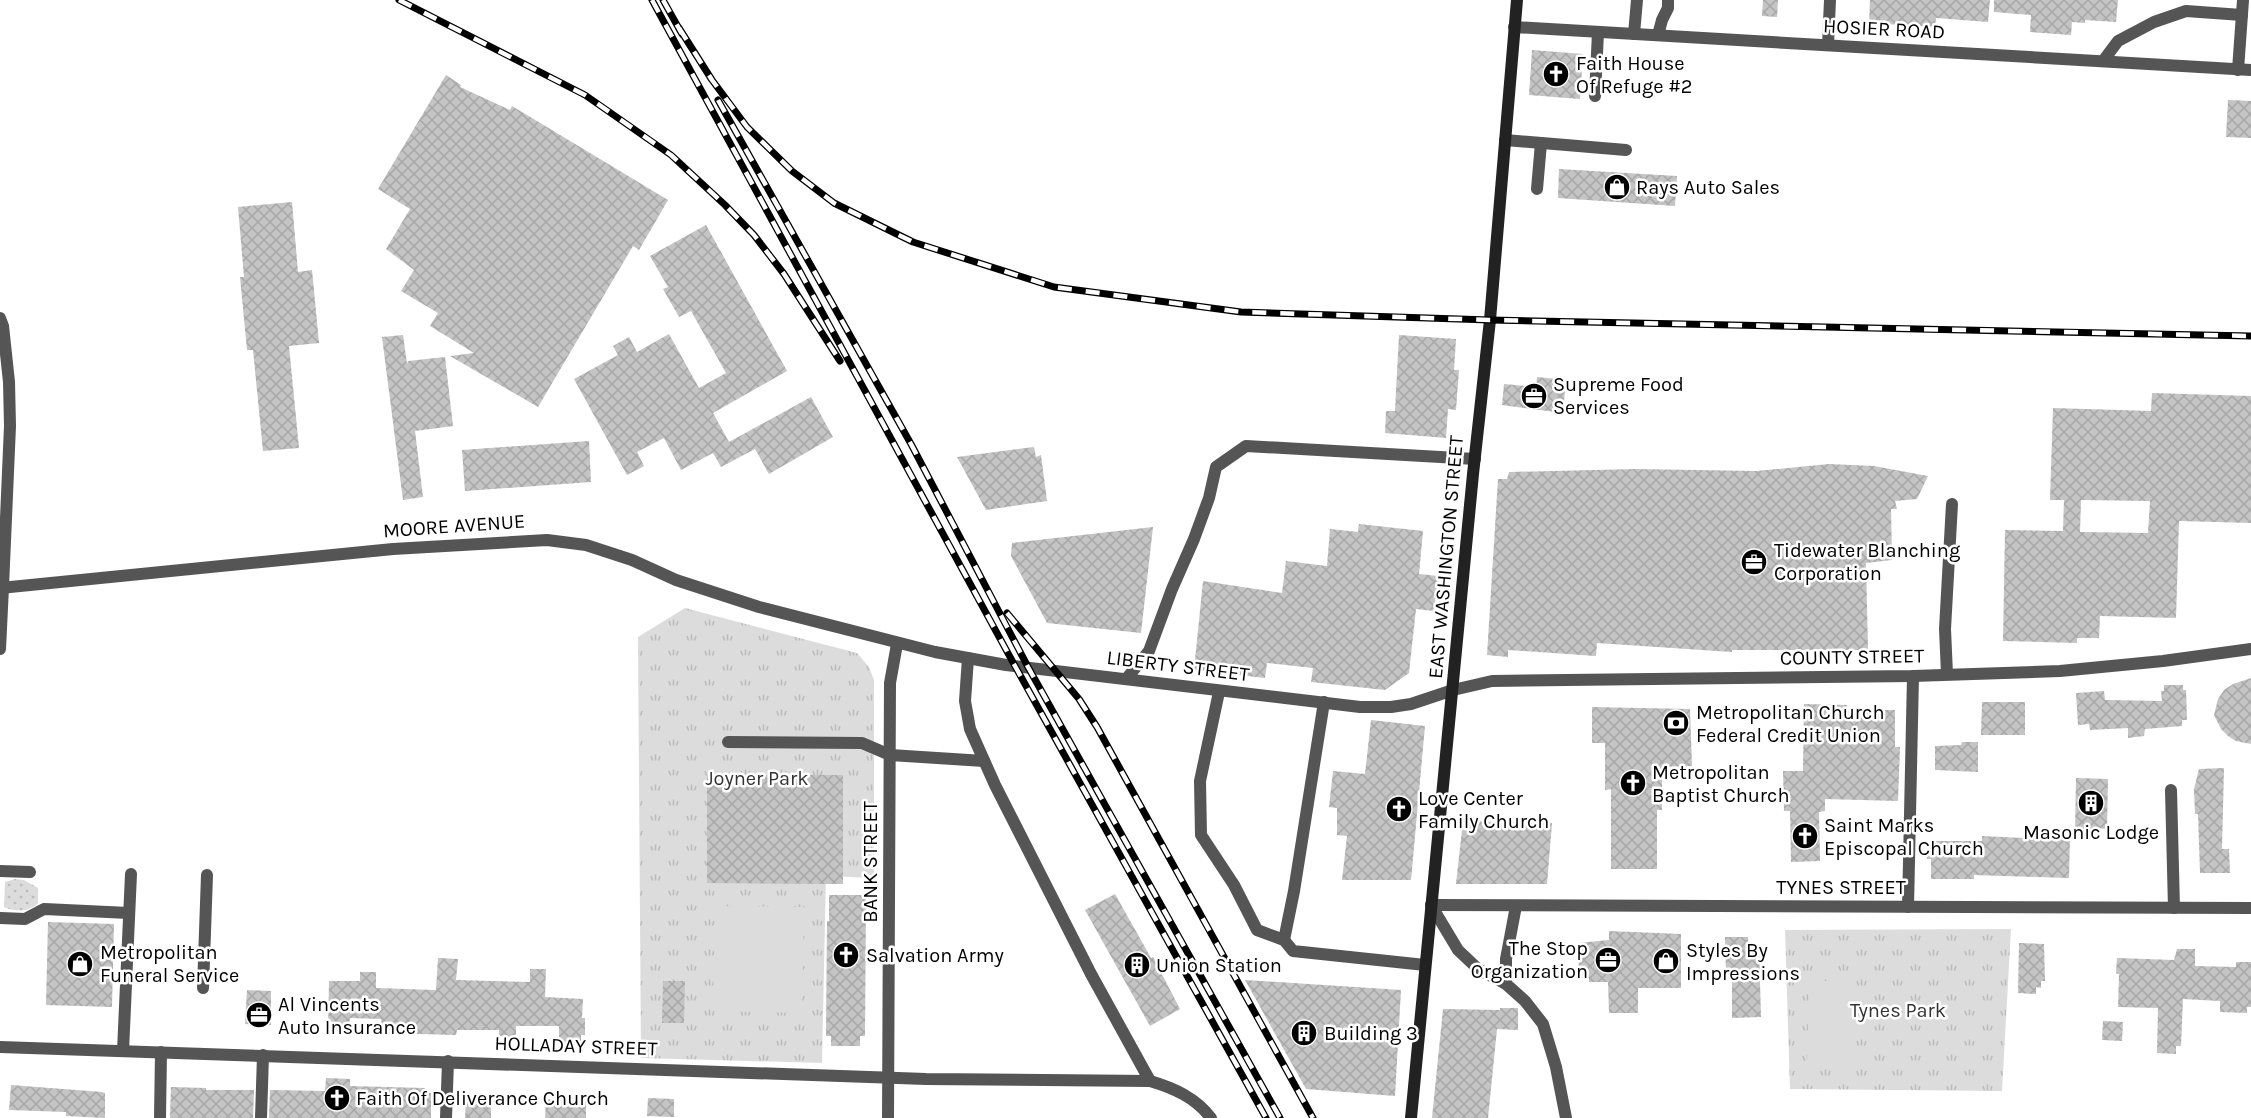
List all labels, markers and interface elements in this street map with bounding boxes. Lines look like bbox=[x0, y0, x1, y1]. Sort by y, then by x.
street label: HOSIER ROAD bbox=[1822, 14, 1946, 44]
place label: Faith House Of Refuge #2 bbox=[1576, 52, 1692, 98]
church icon: Faith House Of Refuge #2 bbox=[1541, 59, 1571, 89]
shop icon: Rays Auto Sales bbox=[1602, 172, 1632, 202]
place label: Rays Auto Sales bbox=[1636, 176, 1780, 199]
place label: Supreme Food Services bbox=[1553, 373, 1684, 419]
office icon: Supreme Food Services bbox=[1519, 381, 1549, 411]
street label: EAST WASHINGTON STREET bbox=[1424, 434, 1468, 680]
street label: MOORE AVENUE bbox=[382, 510, 526, 542]
place label: Tidewater Blanching Corporation bbox=[1774, 539, 1960, 585]
office icon: Tidewater Blanching Corporation bbox=[1739, 547, 1769, 577]
street label: COUNTY STREET bbox=[1780, 644, 1924, 670]
street label: LIBERTY STREET bbox=[1105, 646, 1251, 686]
place label: Metropolitan Church Federal Credit Union bbox=[1696, 701, 1884, 747]
bank icon: Metropolitan Church Federal Credit Union bbox=[1661, 708, 1691, 738]
place label: Metropolitan Baptist Church bbox=[1652, 761, 1789, 807]
park label: Joyner Park bbox=[705, 767, 809, 790]
church icon: Metropolitan Baptist Church bbox=[1618, 768, 1648, 798]
place label: Love Center Family Church bbox=[1418, 787, 1549, 833]
building icon: Masonic Lodge bbox=[2076, 788, 2106, 818]
church icon: Love Center Family Church bbox=[1384, 794, 1414, 824]
street label: BANK STREET bbox=[859, 801, 882, 923]
place label: Saint Marks Episcopal Church bbox=[1824, 814, 1984, 860]
church icon: Saint Marks Episcopal Church bbox=[1790, 821, 1820, 851]
place label: Masonic Lodge bbox=[2023, 821, 2159, 844]
street label: TYNES STREET bbox=[1776, 876, 1906, 899]
place label: The Stop Organization bbox=[1471, 937, 1588, 983]
place label: Styles By Impressions bbox=[1686, 939, 1800, 985]
church icon: Salvation Army bbox=[831, 940, 861, 970]
place label: Metropolitan Funeral Service bbox=[100, 941, 239, 987]
place label: Salvation Army bbox=[866, 944, 1004, 967]
office icon: The Stop Organization bbox=[1593, 945, 1623, 975]
shop icon: Styles By Impressions bbox=[1651, 946, 1681, 976]
shop icon: Metropolitan Funeral Service bbox=[65, 949, 95, 979]
building icon: Union Station bbox=[1122, 950, 1152, 980]
place label: Union Station bbox=[1156, 954, 1282, 977]
place label: Al Vincents Auto Insurance bbox=[278, 993, 416, 1039]
park label: Tynes Park bbox=[1850, 999, 1946, 1022]
office icon: Al Vincents Auto Insurance bbox=[244, 1000, 274, 1030]
building icon: Building 3 bbox=[1289, 1018, 1319, 1048]
place label: Building 3 bbox=[1324, 1022, 1418, 1045]
street label: HOLLADAY STREET bbox=[494, 1032, 658, 1060]
church icon: Faith Of Deliverance Church bbox=[322, 1083, 352, 1113]
place label: Faith Of Deliverance Church bbox=[356, 1087, 609, 1110]

